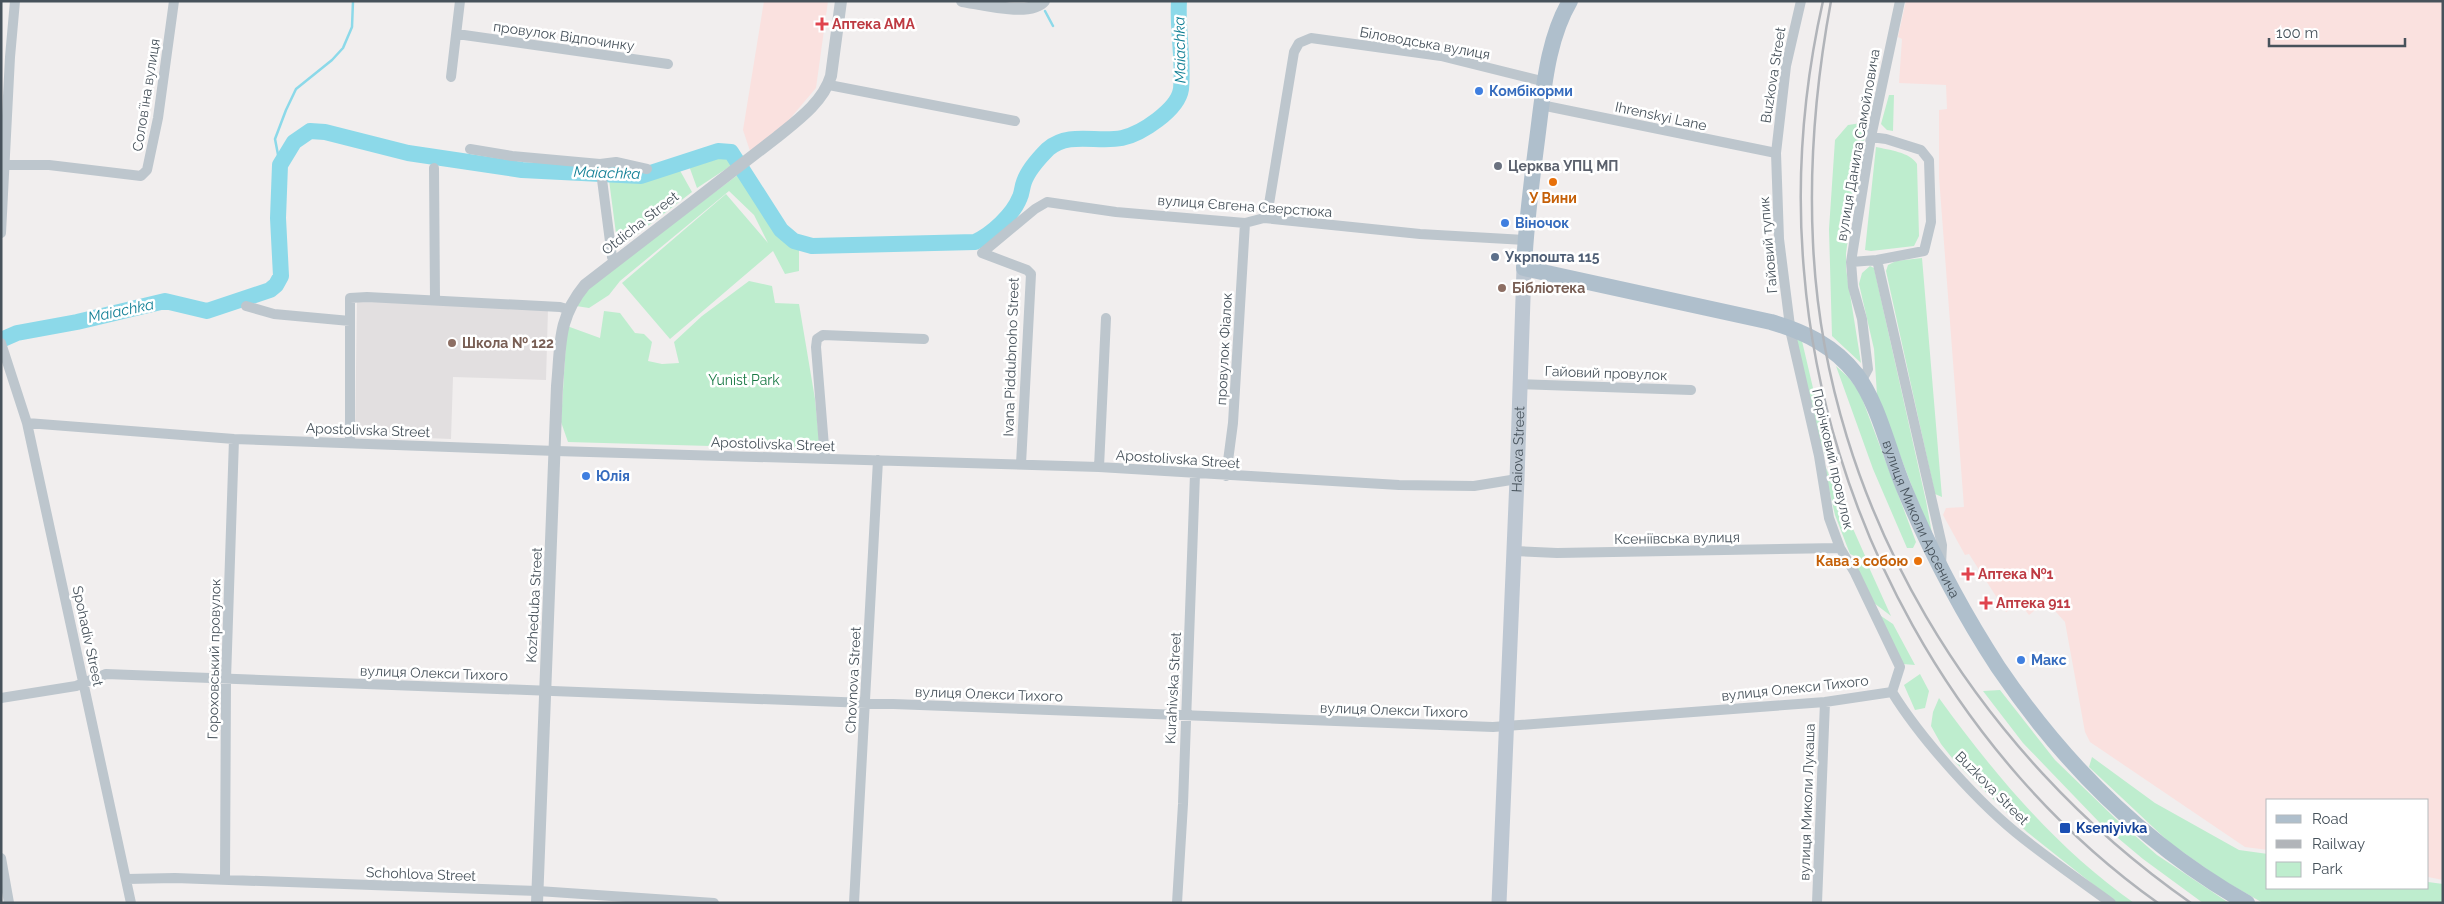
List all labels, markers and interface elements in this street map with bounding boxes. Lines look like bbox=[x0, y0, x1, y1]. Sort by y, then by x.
scale bar bbox=[2269, 15, 2405, 47]
place label: Аптека АМА bbox=[832, 16, 915, 32]
water label: Maiachka bbox=[1170, 16, 1190, 84]
street label: провулок Відпочинку bbox=[492, 18, 636, 54]
marker: Аптека АМА bbox=[816, 18, 828, 30]
street label: Біловодська вулиця bbox=[1359, 24, 1491, 62]
text: 100 m bbox=[2276, 24, 2318, 42]
street label: Buzkova Street bbox=[1758, 26, 1789, 124]
street label: Соловʼїна вулиця bbox=[129, 37, 163, 153]
street label: вулиця Данила Самойловича bbox=[1833, 48, 1883, 242]
place label: Комбікорми bbox=[1489, 83, 1573, 99]
marker: Комбікорми bbox=[1473, 85, 1485, 97]
street label: Ihrenskyi Lane bbox=[1614, 98, 1708, 134]
place label: Церква УПЦ МП bbox=[1508, 158, 1619, 174]
marker: Церква УПЦ МП bbox=[1492, 160, 1504, 172]
water label: Maiachka bbox=[573, 163, 641, 183]
marker: У Вини bbox=[1547, 176, 1559, 188]
street label: Otdicha Street bbox=[599, 188, 682, 258]
place label: У Вини bbox=[1528, 190, 1577, 206]
street label: вулиця Євгена Сверстюка bbox=[1157, 192, 1333, 220]
street label: Гайовий тупик bbox=[1756, 196, 1780, 294]
place label: Віночок bbox=[1515, 215, 1569, 231]
marker: Віночок bbox=[1499, 217, 1511, 229]
place label: Укрпошта 115 bbox=[1504, 249, 1600, 265]
marker: Укрпошта 115 bbox=[1489, 251, 1501, 263]
street label: Ivana Piddubnoho Street bbox=[1000, 277, 1022, 437]
place label: Бібліотека bbox=[1512, 280, 1585, 296]
marker: Бібліотека bbox=[1496, 282, 1508, 294]
street label: провулок Фіалок bbox=[1213, 292, 1235, 406]
water label: Maiachka bbox=[86, 295, 156, 327]
place label: Школа № 122 bbox=[462, 335, 554, 351]
marker: Школа № 122 bbox=[446, 337, 458, 349]
street label: Гайовий провулок bbox=[1544, 363, 1668, 383]
park label: Yunist Park bbox=[708, 372, 780, 388]
street label: Порічковий провулок bbox=[1809, 387, 1857, 531]
street label: Haiova Street bbox=[1508, 406, 1527, 493]
street label: Apostolivska Street bbox=[306, 420, 431, 440]
street label: Apostolivska Street bbox=[711, 434, 836, 454]
street label: вулиця Миколи Арсенича bbox=[1879, 438, 1963, 601]
street label: Apostolivska Street bbox=[1115, 447, 1241, 471]
place label: Юлія bbox=[596, 468, 630, 484]
marker: Юлія bbox=[580, 470, 592, 482]
street label: Ксеніївська вулиця bbox=[1614, 529, 1740, 547]
street label: Kozheduba Street bbox=[523, 547, 545, 663]
place label: Кава з собою bbox=[1816, 553, 1908, 569]
marker: Кава з собою bbox=[1912, 555, 1924, 567]
place label: Аптека №1 bbox=[1978, 566, 2054, 582]
marker: Аптека №1 bbox=[1962, 568, 1974, 580]
street label: Гороховський провулок bbox=[205, 578, 223, 740]
street label: Spohadiv Street bbox=[70, 584, 107, 688]
place label: Аптека 911 bbox=[1996, 595, 2071, 611]
marker: Аптека 911 bbox=[1980, 597, 1992, 609]
street label: Chovnova Street bbox=[842, 626, 864, 734]
street label: Kurahivska Street bbox=[1162, 631, 1184, 744]
place label: Макс bbox=[2031, 652, 2067, 668]
marker: Макс bbox=[2015, 654, 2027, 666]
street label: вулиця Олекси Тихого bbox=[360, 662, 508, 684]
street label: вулиця Олекси Тихого bbox=[1721, 672, 1869, 704]
street label: вулиця Олекси Тихого bbox=[915, 683, 1063, 705]
street label: вулиця Олекси Тихого bbox=[1320, 699, 1468, 721]
street label: вулиця Миколи Лукаша bbox=[1796, 723, 1818, 881]
street label: Buzkova Street bbox=[1952, 748, 2032, 828]
legend bbox=[2266, 799, 2429, 889]
text: Road bbox=[2312, 810, 2348, 828]
place label: Kseniyivka bbox=[2076, 820, 2147, 836]
marker: Kseniyivka bbox=[2058, 821, 2072, 835]
text: Railway bbox=[2312, 835, 2365, 853]
text: Park bbox=[2312, 860, 2343, 878]
street label: Schohlova Street bbox=[366, 864, 477, 884]

